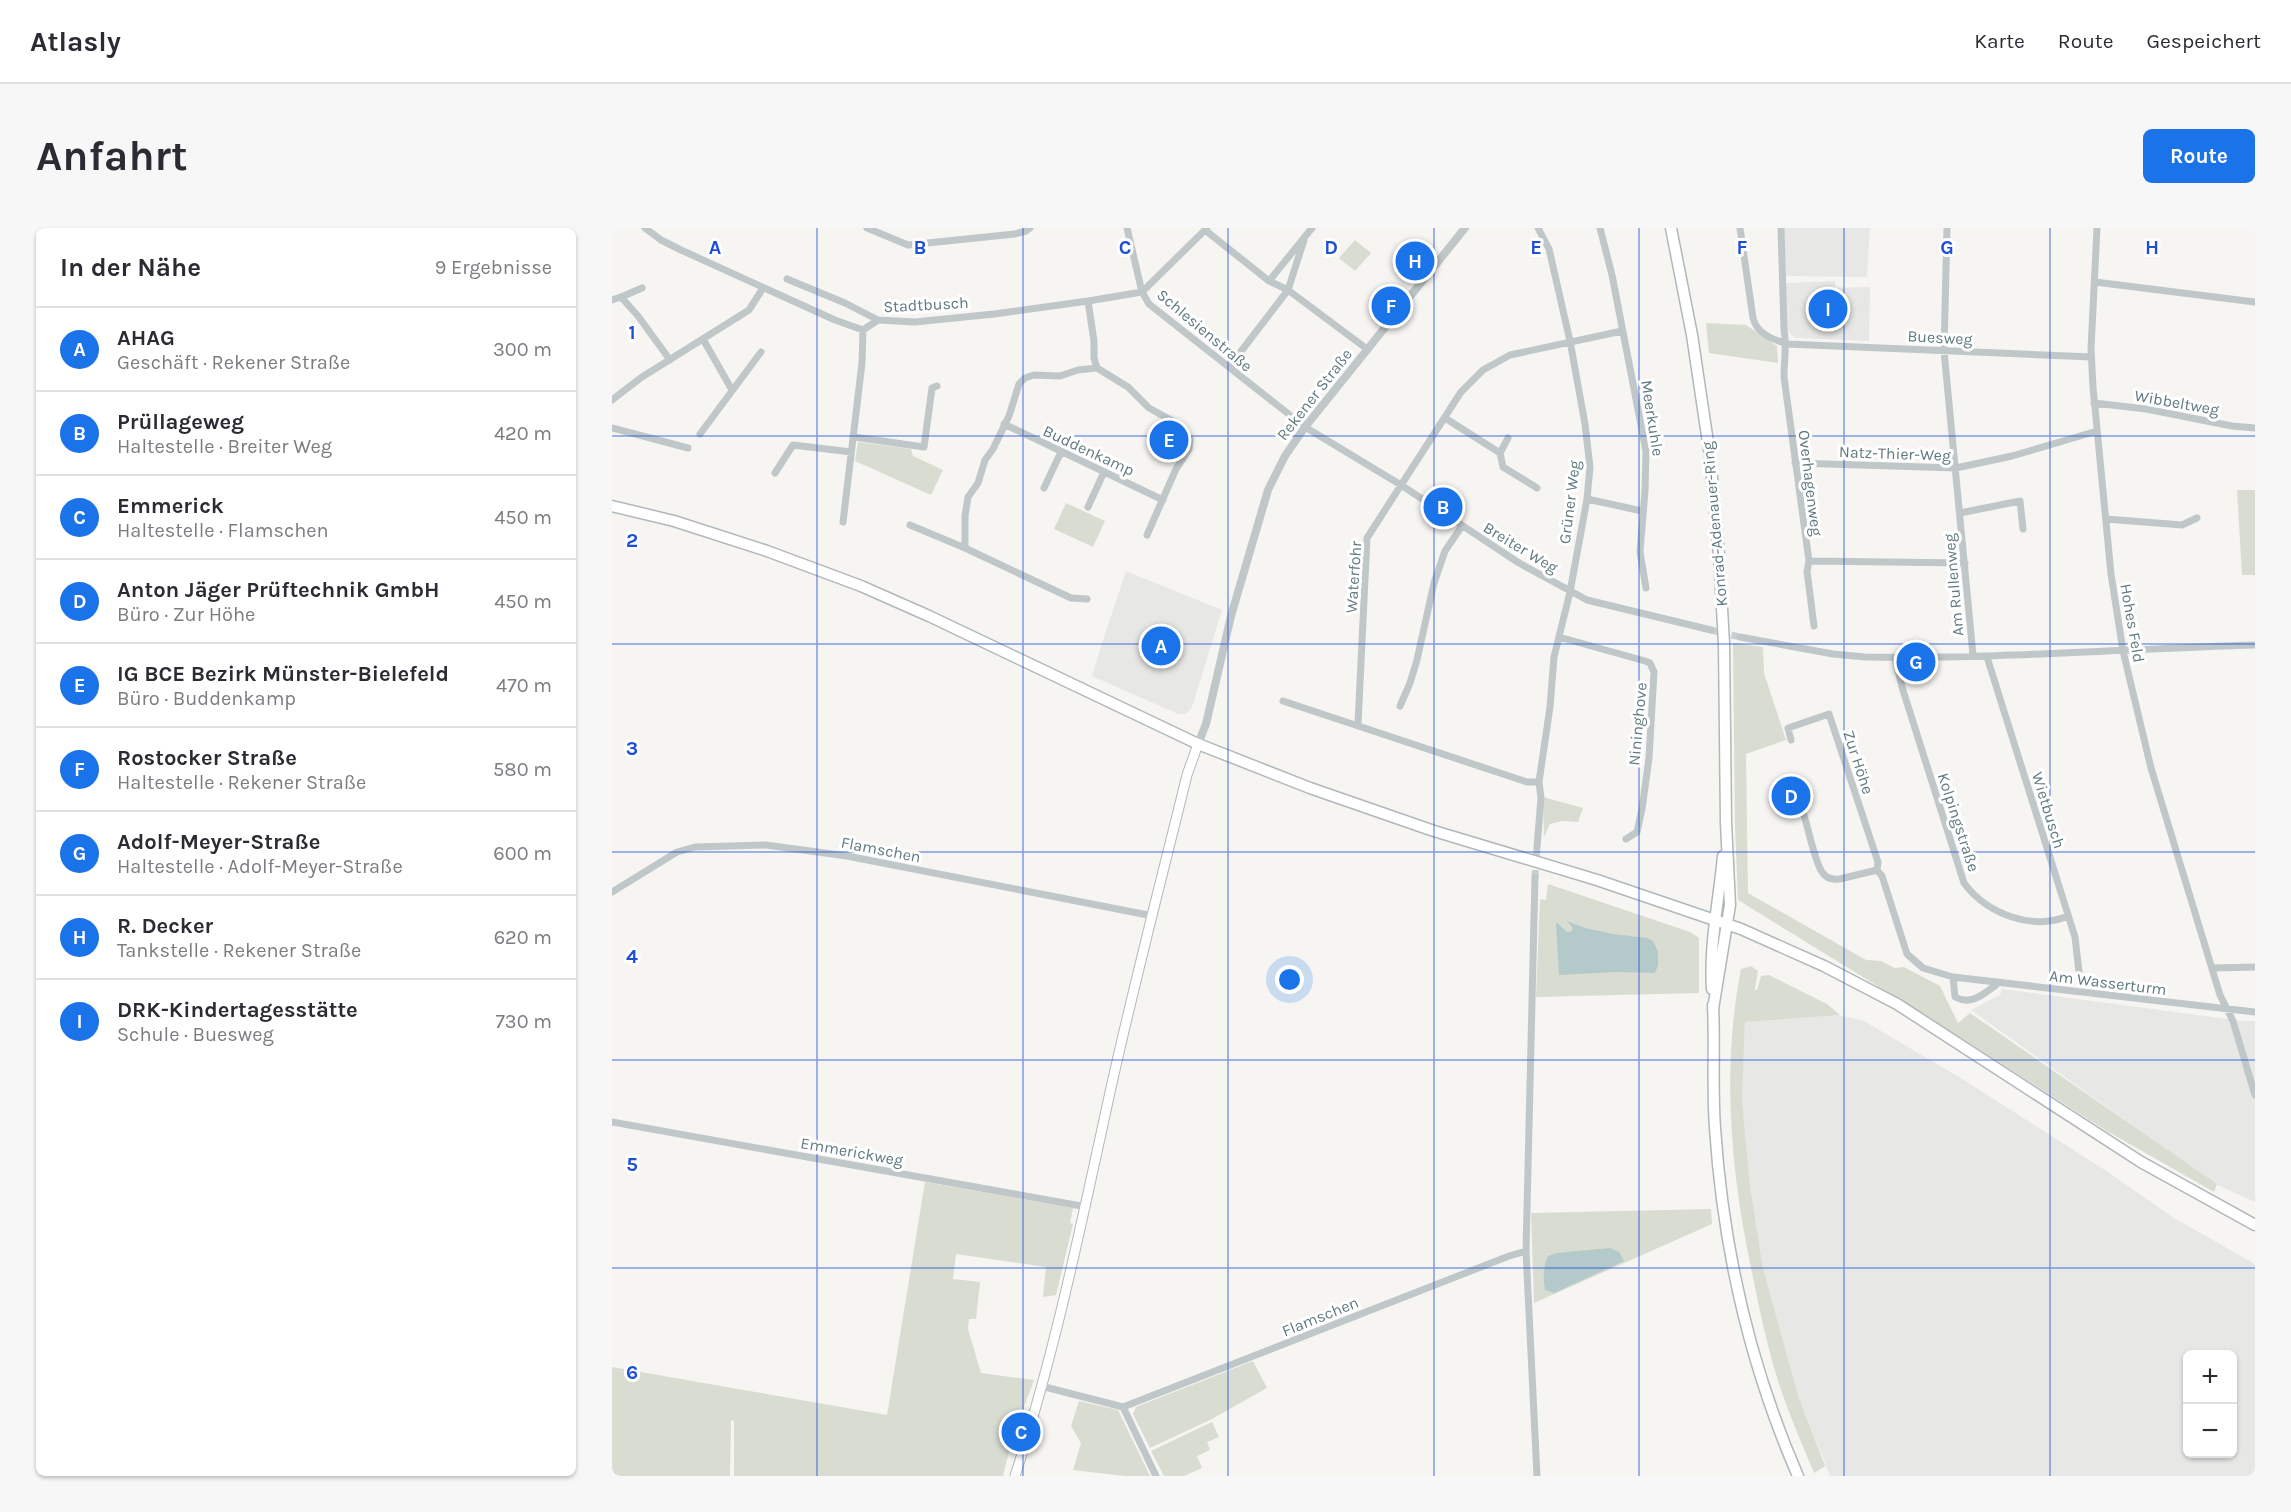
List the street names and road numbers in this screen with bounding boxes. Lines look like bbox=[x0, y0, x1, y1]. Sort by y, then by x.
street label: Schlesienstraße bbox=[1153, 285, 1256, 376]
street label: Stadtbusch bbox=[883, 293, 969, 316]
street label: Buesweg bbox=[1907, 326, 1973, 349]
street label: Rekener Straße bbox=[1273, 345, 1356, 444]
street label: Meerkuhle bbox=[1637, 379, 1668, 458]
street label: Wibbeltweg bbox=[2133, 386, 2221, 419]
street label: Buddenkamp bbox=[1040, 421, 1137, 480]
street label: Overhagenweg bbox=[1795, 429, 1826, 537]
street label: Konrad-Adenauer-Ring bbox=[1698, 441, 1731, 607]
street label: Natz-Thier-Weg bbox=[1839, 442, 1951, 465]
street label: Grüner Weg bbox=[1555, 459, 1584, 545]
street label: Breiter Weg bbox=[1480, 518, 1561, 577]
street label: Am Rullenweg bbox=[1940, 533, 1967, 637]
street label: Waterfohr bbox=[1342, 540, 1366, 614]
street label: Hohes Feld bbox=[2116, 582, 2149, 664]
street label: Nininghove bbox=[1624, 682, 1651, 766]
street label: Zur Höhe bbox=[1839, 728, 1878, 797]
street label: Kolpingstraße bbox=[1934, 770, 1983, 874]
street label: Wietbusch bbox=[2028, 770, 2069, 851]
street label: Flamschen bbox=[839, 832, 922, 867]
street label: Am Wasserturm bbox=[2048, 966, 2168, 999]
street label: Emmerickweg bbox=[799, 1133, 905, 1170]
street label: Flamschen bbox=[1279, 1293, 1361, 1340]

